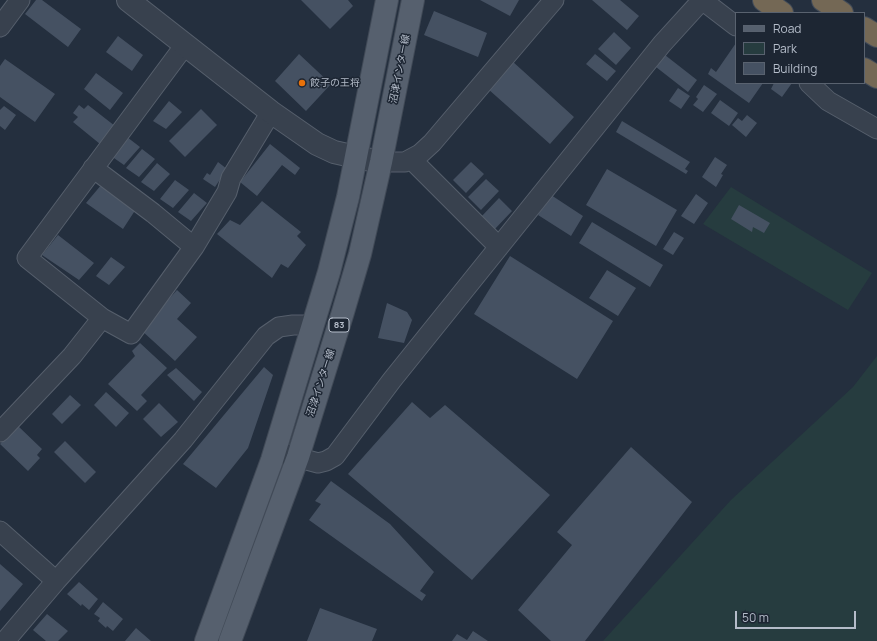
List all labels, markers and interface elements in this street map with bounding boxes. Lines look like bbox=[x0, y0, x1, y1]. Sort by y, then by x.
legend bbox=[735, 12, 865, 84]
text: Road bbox=[773, 20, 801, 37]
street label: 沼津インター線 bbox=[387, 33, 413, 105]
text: Park bbox=[773, 40, 797, 57]
text: Building bbox=[773, 60, 817, 77]
place label: 餃子の王将 bbox=[310, 77, 360, 89]
marker: 餃子の王将 bbox=[297, 78, 307, 88]
road number: 83 bbox=[329, 318, 349, 332]
street label: 沼津インター線 bbox=[304, 348, 338, 418]
scale bar bbox=[737, 603, 858, 629]
text: 50 m bbox=[742, 609, 769, 626]

